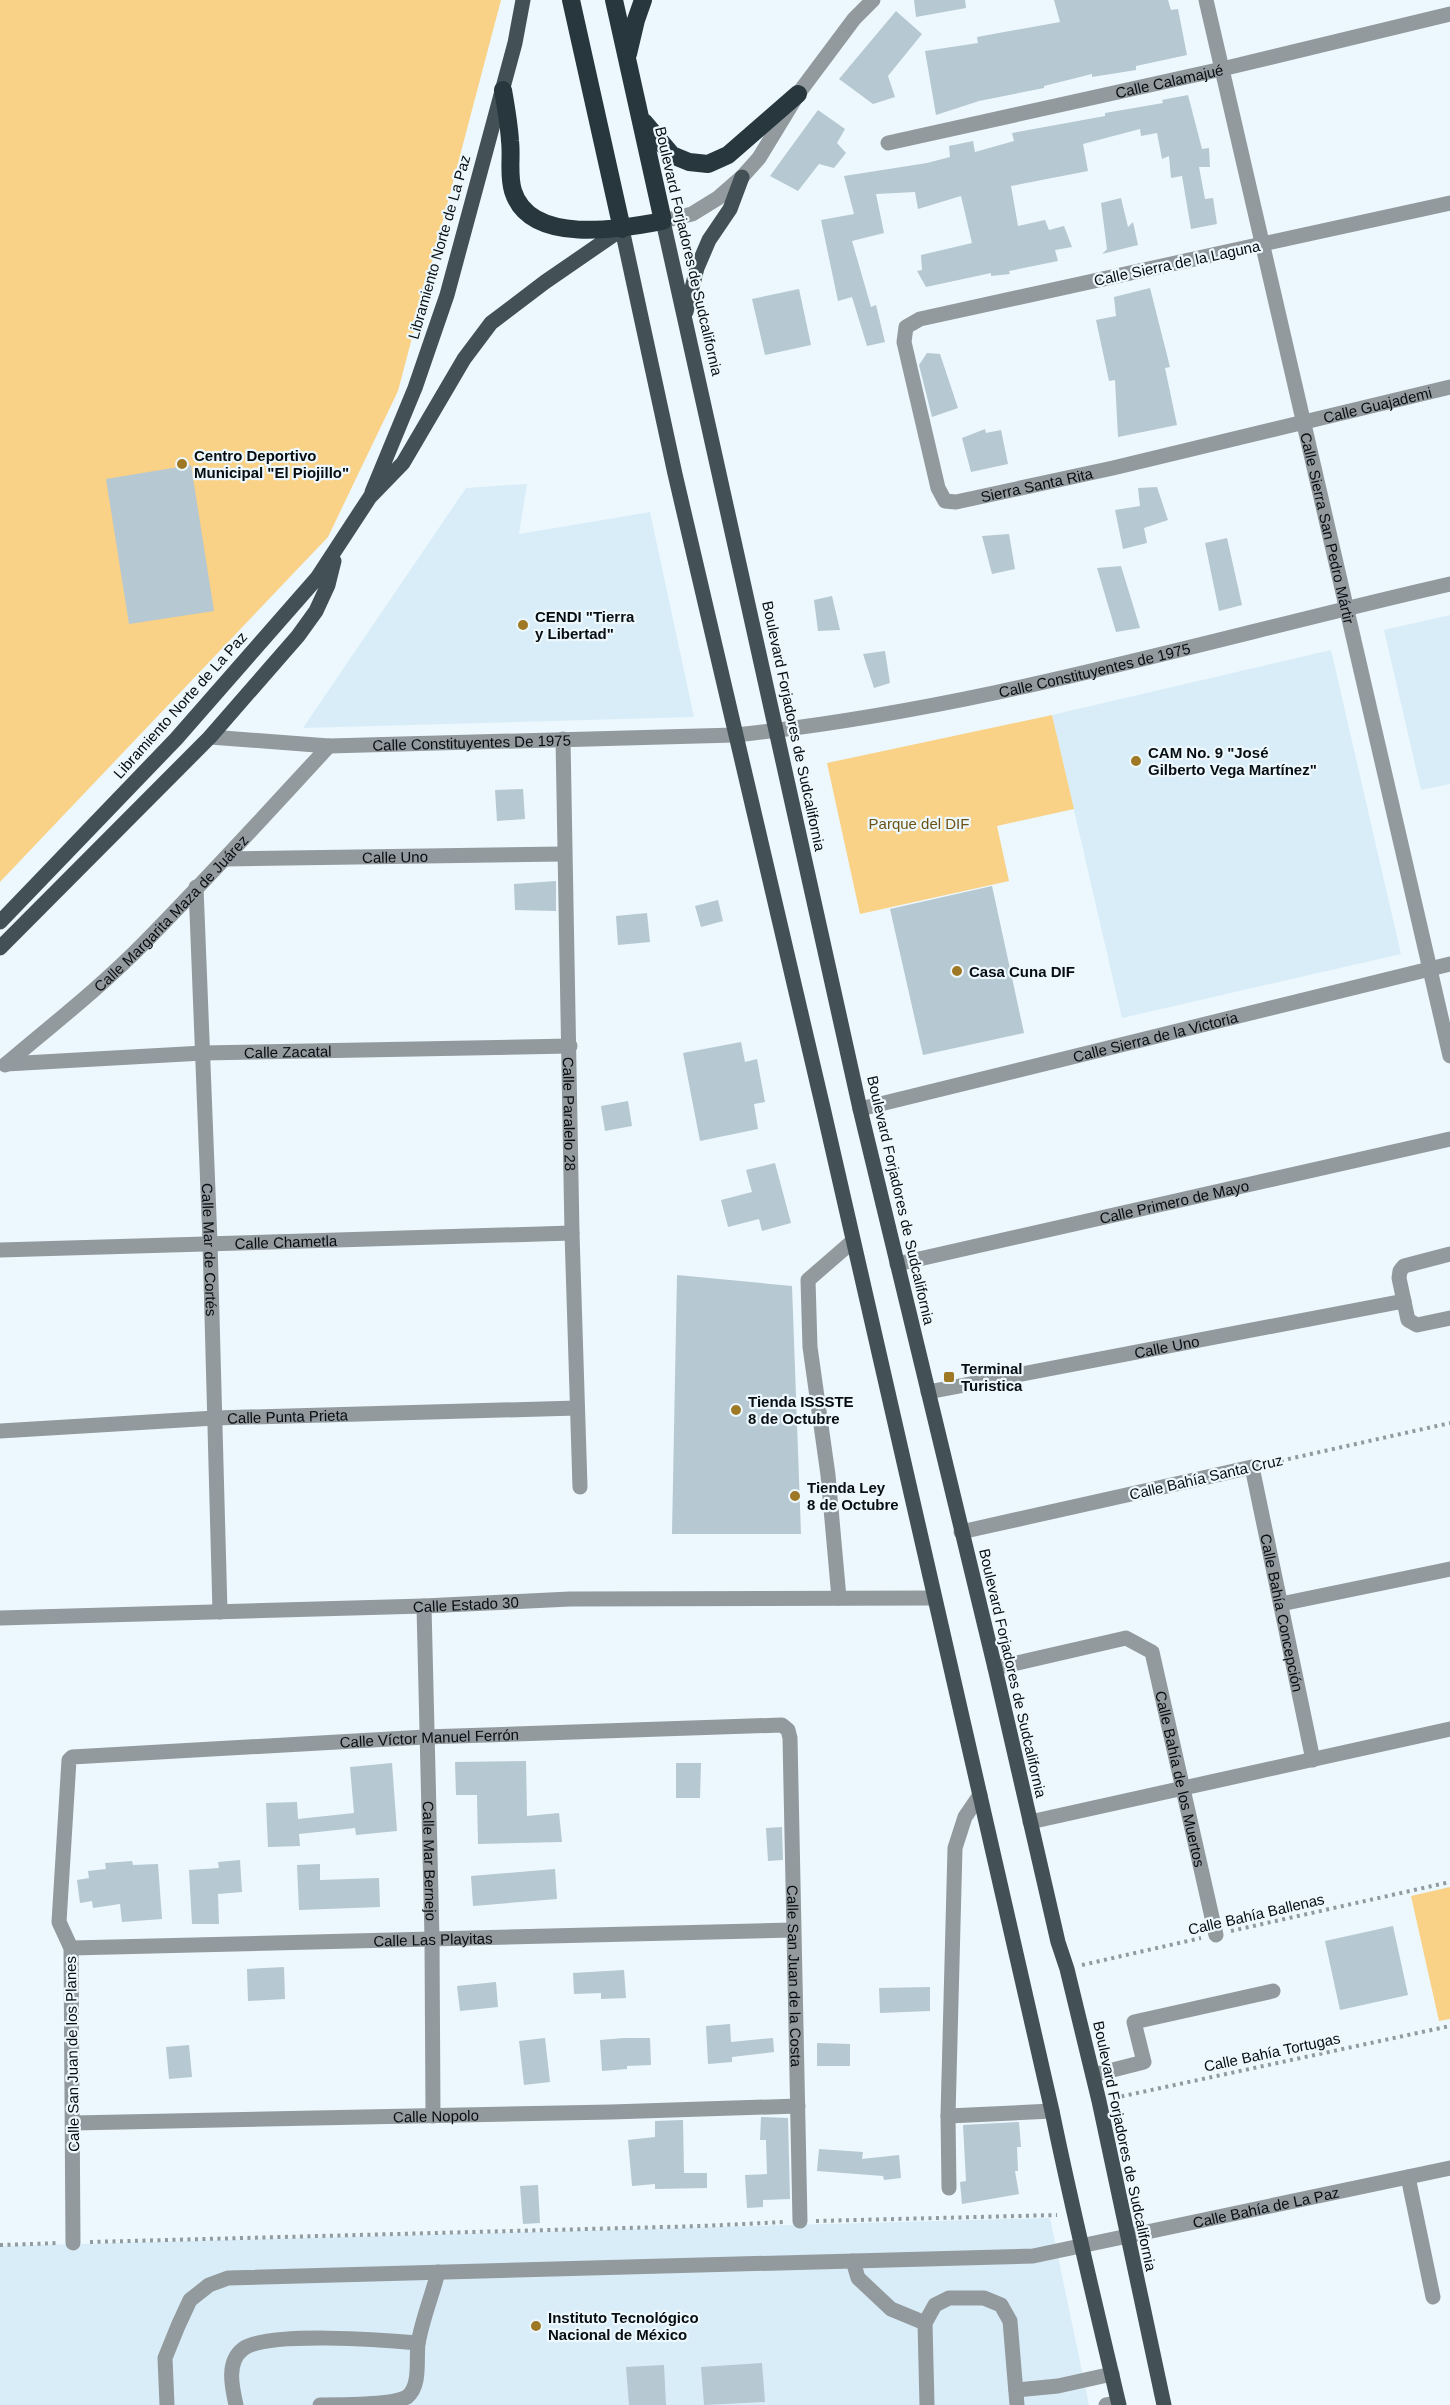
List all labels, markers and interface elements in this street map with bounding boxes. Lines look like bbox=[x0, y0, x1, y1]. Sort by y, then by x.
street label: Calle Calamajué bbox=[1114, 60, 1225, 101]
street label: Boulevard Forjadores de Sudcalifornia bbox=[652, 125, 726, 378]
street label: Libramiento Norte de La Paz bbox=[405, 153, 473, 341]
street label: Calle Sierra de la Laguna bbox=[1092, 237, 1262, 289]
street label: Calle Guajademi bbox=[1321, 383, 1433, 426]
street label: Calle Sierra San Pedro Mártir bbox=[1298, 431, 1358, 626]
place label: Centro Deportivo Municipal "El Piojillo" bbox=[194, 447, 349, 481]
marker: Centro Deportivo Municipal "El Piojillo" bbox=[175, 457, 189, 471]
street label: Sierra Santa Rita bbox=[979, 464, 1095, 505]
street label: Boulevard Forjadores de Sudcalifornia bbox=[759, 599, 829, 853]
place label: CENDI "Tierra y Libertad" bbox=[535, 608, 635, 642]
marker: CENDI "Tierra y Libertad" bbox=[516, 618, 530, 632]
street label: Libramiento Norte de La Paz bbox=[110, 628, 250, 782]
street label: Calle Constituyentes de 1975 bbox=[997, 639, 1192, 700]
street label: Calle Constituyentes De 1975 bbox=[372, 731, 571, 753]
place label: CAM No. 9 "José Gilberto Vega Martínez" bbox=[1148, 744, 1317, 778]
marker: CAM No. 9 "José Gilberto Vega Martínez" bbox=[1129, 754, 1143, 768]
park label: Parque del DIF bbox=[869, 815, 969, 832]
street label: Calle Margarita Maza de Juárez bbox=[90, 831, 251, 995]
street label: Calle Uno bbox=[362, 848, 428, 865]
place label: Casa Cuna DIF bbox=[969, 963, 1075, 980]
marker: Casa Cuna DIF bbox=[950, 964, 964, 978]
street label: Calle Sierra de la Victoria bbox=[1071, 1008, 1240, 1065]
street label: Calle Zacatal bbox=[244, 1042, 332, 1061]
street label: Calle Paralelo 28 bbox=[560, 1057, 579, 1171]
street label: Boulevard Forjadores de Sudcalifornia bbox=[864, 1074, 938, 1327]
street label: Calle Primero de Mayo bbox=[1098, 1176, 1250, 1227]
street label: Calle Mar de Cortés bbox=[199, 1183, 221, 1317]
street label: Calle Chametla bbox=[234, 1231, 338, 1252]
street label: Calle Uno bbox=[1133, 1332, 1201, 1361]
place label: Terminal Turistica bbox=[961, 1360, 1023, 1394]
marker: Terminal Turistica bbox=[942, 1370, 956, 1384]
place label: Tienda ISSSTE 8 de Octubre bbox=[748, 1393, 854, 1427]
marker: Tienda ISSSTE 8 de Octubre bbox=[729, 1403, 743, 1417]
street label: Calle Punta Prieta bbox=[227, 1406, 349, 1426]
street label: Calle Bahía Santa Cruz bbox=[1128, 1451, 1284, 1503]
place label: Tienda Ley 8 de Octubre bbox=[807, 1479, 899, 1513]
marker: Tienda Ley 8 de Octubre bbox=[788, 1489, 802, 1503]
street label: Calle Bahía Concepción bbox=[1258, 1532, 1307, 1693]
street label: Boulevard Forjadores de Sudcalifornia bbox=[976, 1547, 1050, 1800]
street label: Calle Estado 30 bbox=[413, 1593, 519, 1615]
street label: Calle Bahía de los Muertos bbox=[1153, 1689, 1209, 1869]
street label: Calle Víctor Manuel Ferrón bbox=[339, 1725, 519, 1750]
street label: Calle Mar Bernejo bbox=[420, 1801, 440, 1921]
street label: Calle San Juan de la Costa bbox=[785, 1885, 805, 2068]
street label: Calle Bahía Ballenas bbox=[1186, 1890, 1326, 1938]
street label: Calle Las Playitas bbox=[373, 1929, 493, 1949]
street label: Calle San Juan de los Planes bbox=[62, 1956, 82, 2152]
street label: Boulevard Forjadores de Sudcalifornia bbox=[1090, 2019, 1160, 2273]
street label: Calle Bahía Tortugas bbox=[1202, 2029, 1342, 2075]
street label: Calle Nopolo bbox=[393, 2106, 479, 2125]
street label: Calle Bahía de La Paz bbox=[1191, 2183, 1341, 2231]
place label: Instituto Tecnológico Nacional de México bbox=[548, 2309, 699, 2343]
marker: Instituto Tecnológico Nacional de México bbox=[529, 2319, 543, 2333]

